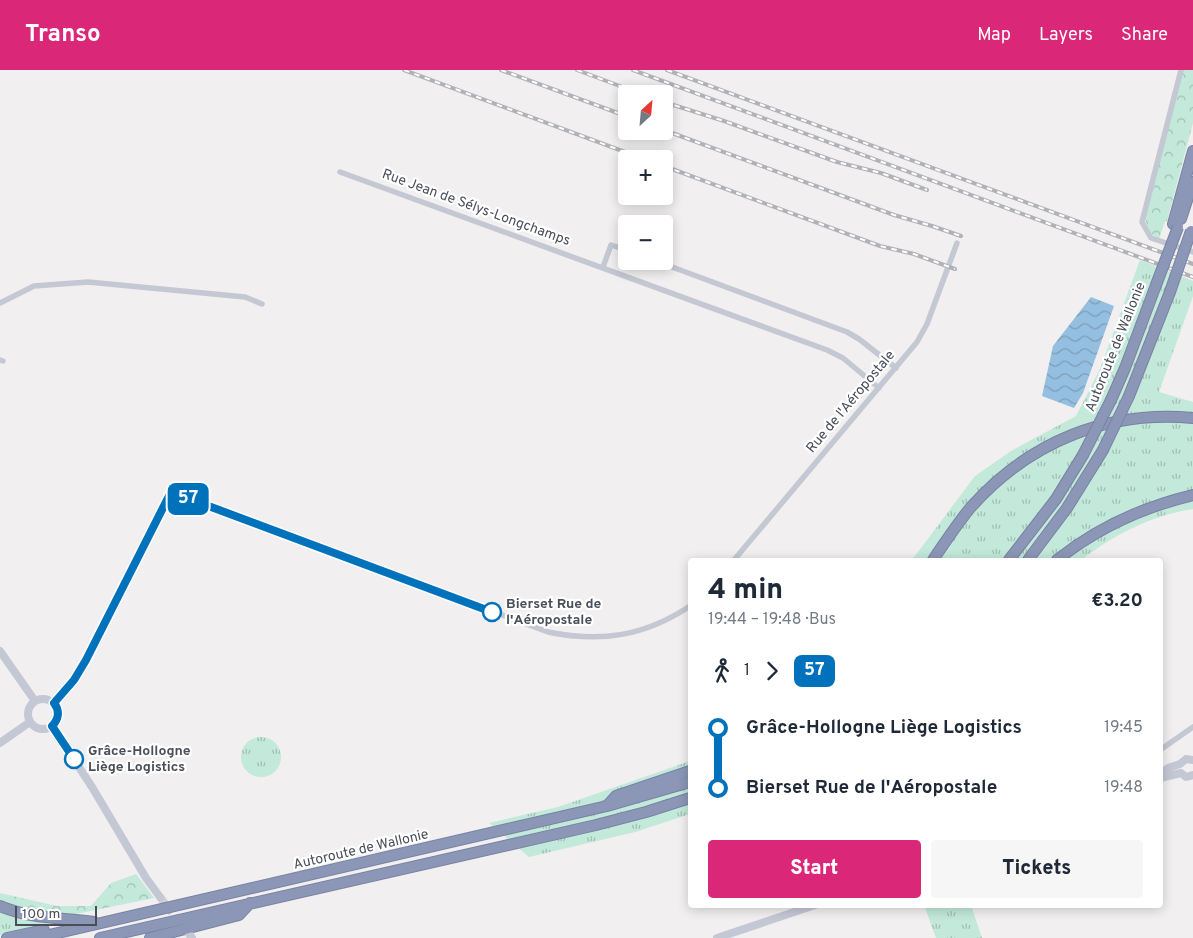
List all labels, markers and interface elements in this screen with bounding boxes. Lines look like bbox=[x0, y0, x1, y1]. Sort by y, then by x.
text: Transo bbox=[25, 20, 101, 50]
text: Map bbox=[977, 24, 1011, 47]
text: Layers bbox=[1039, 24, 1093, 47]
text: Share bbox=[1121, 24, 1168, 47]
north arrow bbox=[618, 85, 672, 140]
map controls bbox=[618, 85, 673, 270]
button: + bbox=[618, 150, 673, 205]
street label: Rue Jean de Sélys-Longchamps bbox=[380, 166, 572, 250]
button: − bbox=[618, 215, 673, 270]
street label: Autoroute de Wallonie bbox=[1082, 280, 1150, 414]
street label: Rue de l'Aéropostale bbox=[803, 347, 899, 457]
line badge: 57 bbox=[166, 483, 210, 515]
text: 57 bbox=[178, 487, 198, 510]
text: 4 min bbox=[708, 573, 783, 609]
text: €3.20 bbox=[1091, 589, 1143, 613]
place label: Bierset Rue de l'Aéropostale bbox=[506, 596, 602, 629]
marker: Bierset Rue de l'Aéropostale bbox=[482, 602, 502, 622]
text: 19:44 – 19:48 · Bus bbox=[708, 610, 836, 630]
icon: walk bbox=[708, 657, 736, 685]
icon: forward bbox=[758, 657, 786, 685]
text: 57 bbox=[804, 659, 825, 682]
text: 1 bbox=[744, 661, 750, 681]
text: Grâce-Hollogne Liège Logistics bbox=[746, 716, 1022, 740]
text: 19:45 bbox=[1104, 718, 1143, 738]
place label: Grâce-Hollogne Liège Logistics bbox=[88, 743, 191, 776]
marker: Grâce-Hollogne Liège Logistics bbox=[64, 749, 84, 769]
text: Bierset Rue de l'Aéropostale bbox=[746, 776, 997, 800]
text: 19:48 bbox=[1104, 778, 1143, 798]
street label: Autoroute de Wallonie bbox=[292, 826, 430, 874]
button: Start bbox=[708, 840, 921, 898]
button: Tickets bbox=[931, 840, 1143, 898]
scale bar bbox=[15, 903, 98, 926]
text: 100 m bbox=[22, 906, 60, 923]

